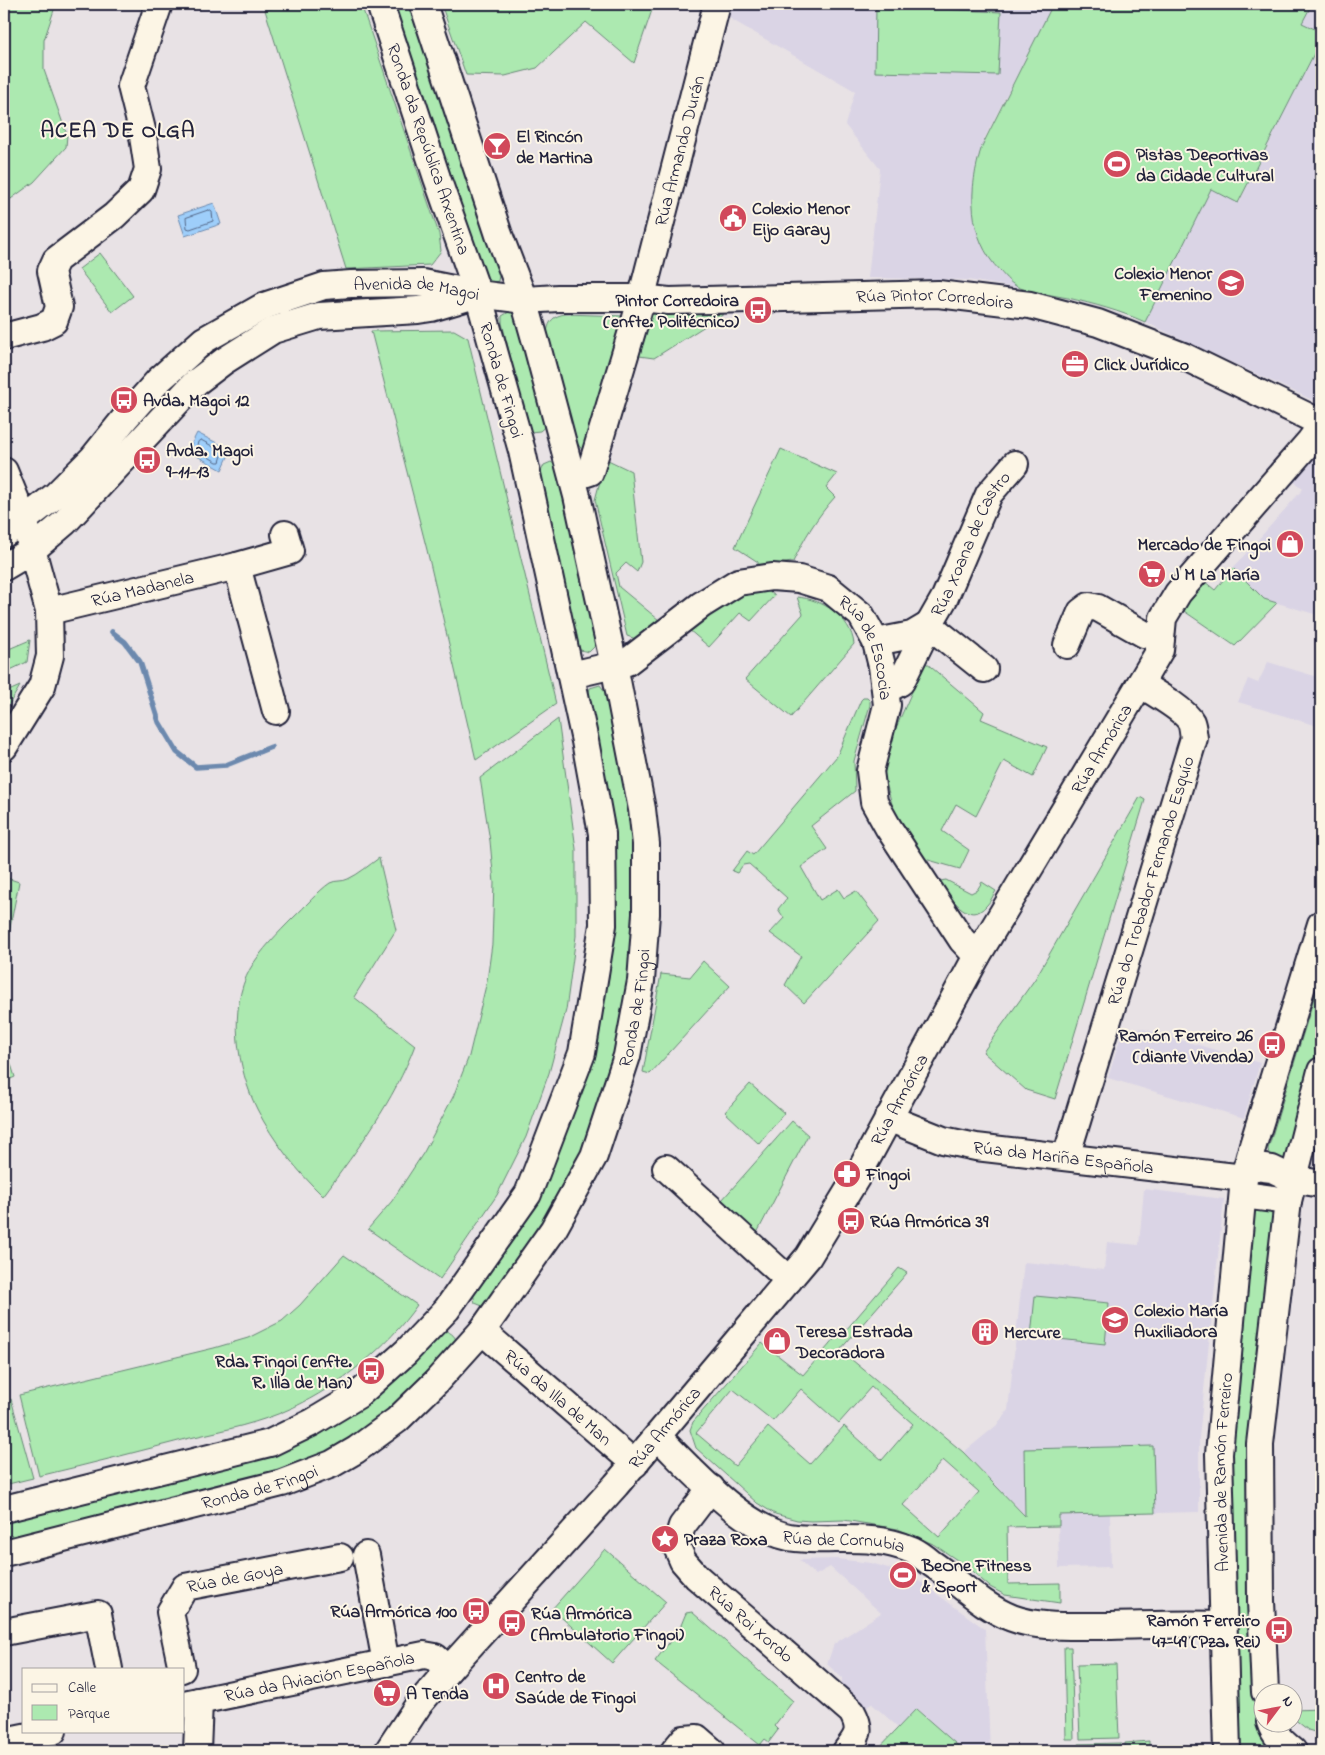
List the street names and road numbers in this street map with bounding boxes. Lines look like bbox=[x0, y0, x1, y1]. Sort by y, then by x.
street label: Ronda da República Arxentina bbox=[379, 41, 476, 259]
street label: Rúa Armando Durán bbox=[649, 73, 713, 229]
street label: Avenida de Magoi bbox=[353, 272, 482, 309]
street label: Rúa Pintor Corredoira bbox=[856, 283, 1015, 318]
street label: Ronda de Fingoi bbox=[470, 319, 529, 442]
street label: Rúa Xoana de Castro bbox=[925, 466, 1018, 622]
street label: Rúa Madanela bbox=[89, 566, 197, 615]
street label: Rúa de Escocia bbox=[832, 590, 897, 702]
street label: Rúa Armórica bbox=[1066, 700, 1140, 800]
street label: Rúa do Trobador Fernando Esquío bbox=[1102, 753, 1203, 1009]
street label: Ronda de Fingoi bbox=[613, 948, 658, 1071]
street label: Rúa Armórica bbox=[865, 1050, 936, 1151]
street label: Rúa da Mariña Española bbox=[972, 1136, 1155, 1182]
street label: Rúa da Illa de Man bbox=[497, 1344, 617, 1453]
street label: Avenida de Ramón Ferreiro bbox=[1208, 1372, 1241, 1572]
street label: Rúa Armórica bbox=[623, 1382, 708, 1476]
street label: Ronda de Fingoi bbox=[199, 1459, 322, 1518]
street label: Rúa de Cornubia bbox=[779, 1525, 908, 1561]
street label: Rúa de Goya bbox=[185, 1557, 285, 1601]
street label: Rúa Roi Xordo bbox=[701, 1581, 798, 1670]
street label: Rúa da Aviación Española bbox=[222, 1646, 417, 1710]

